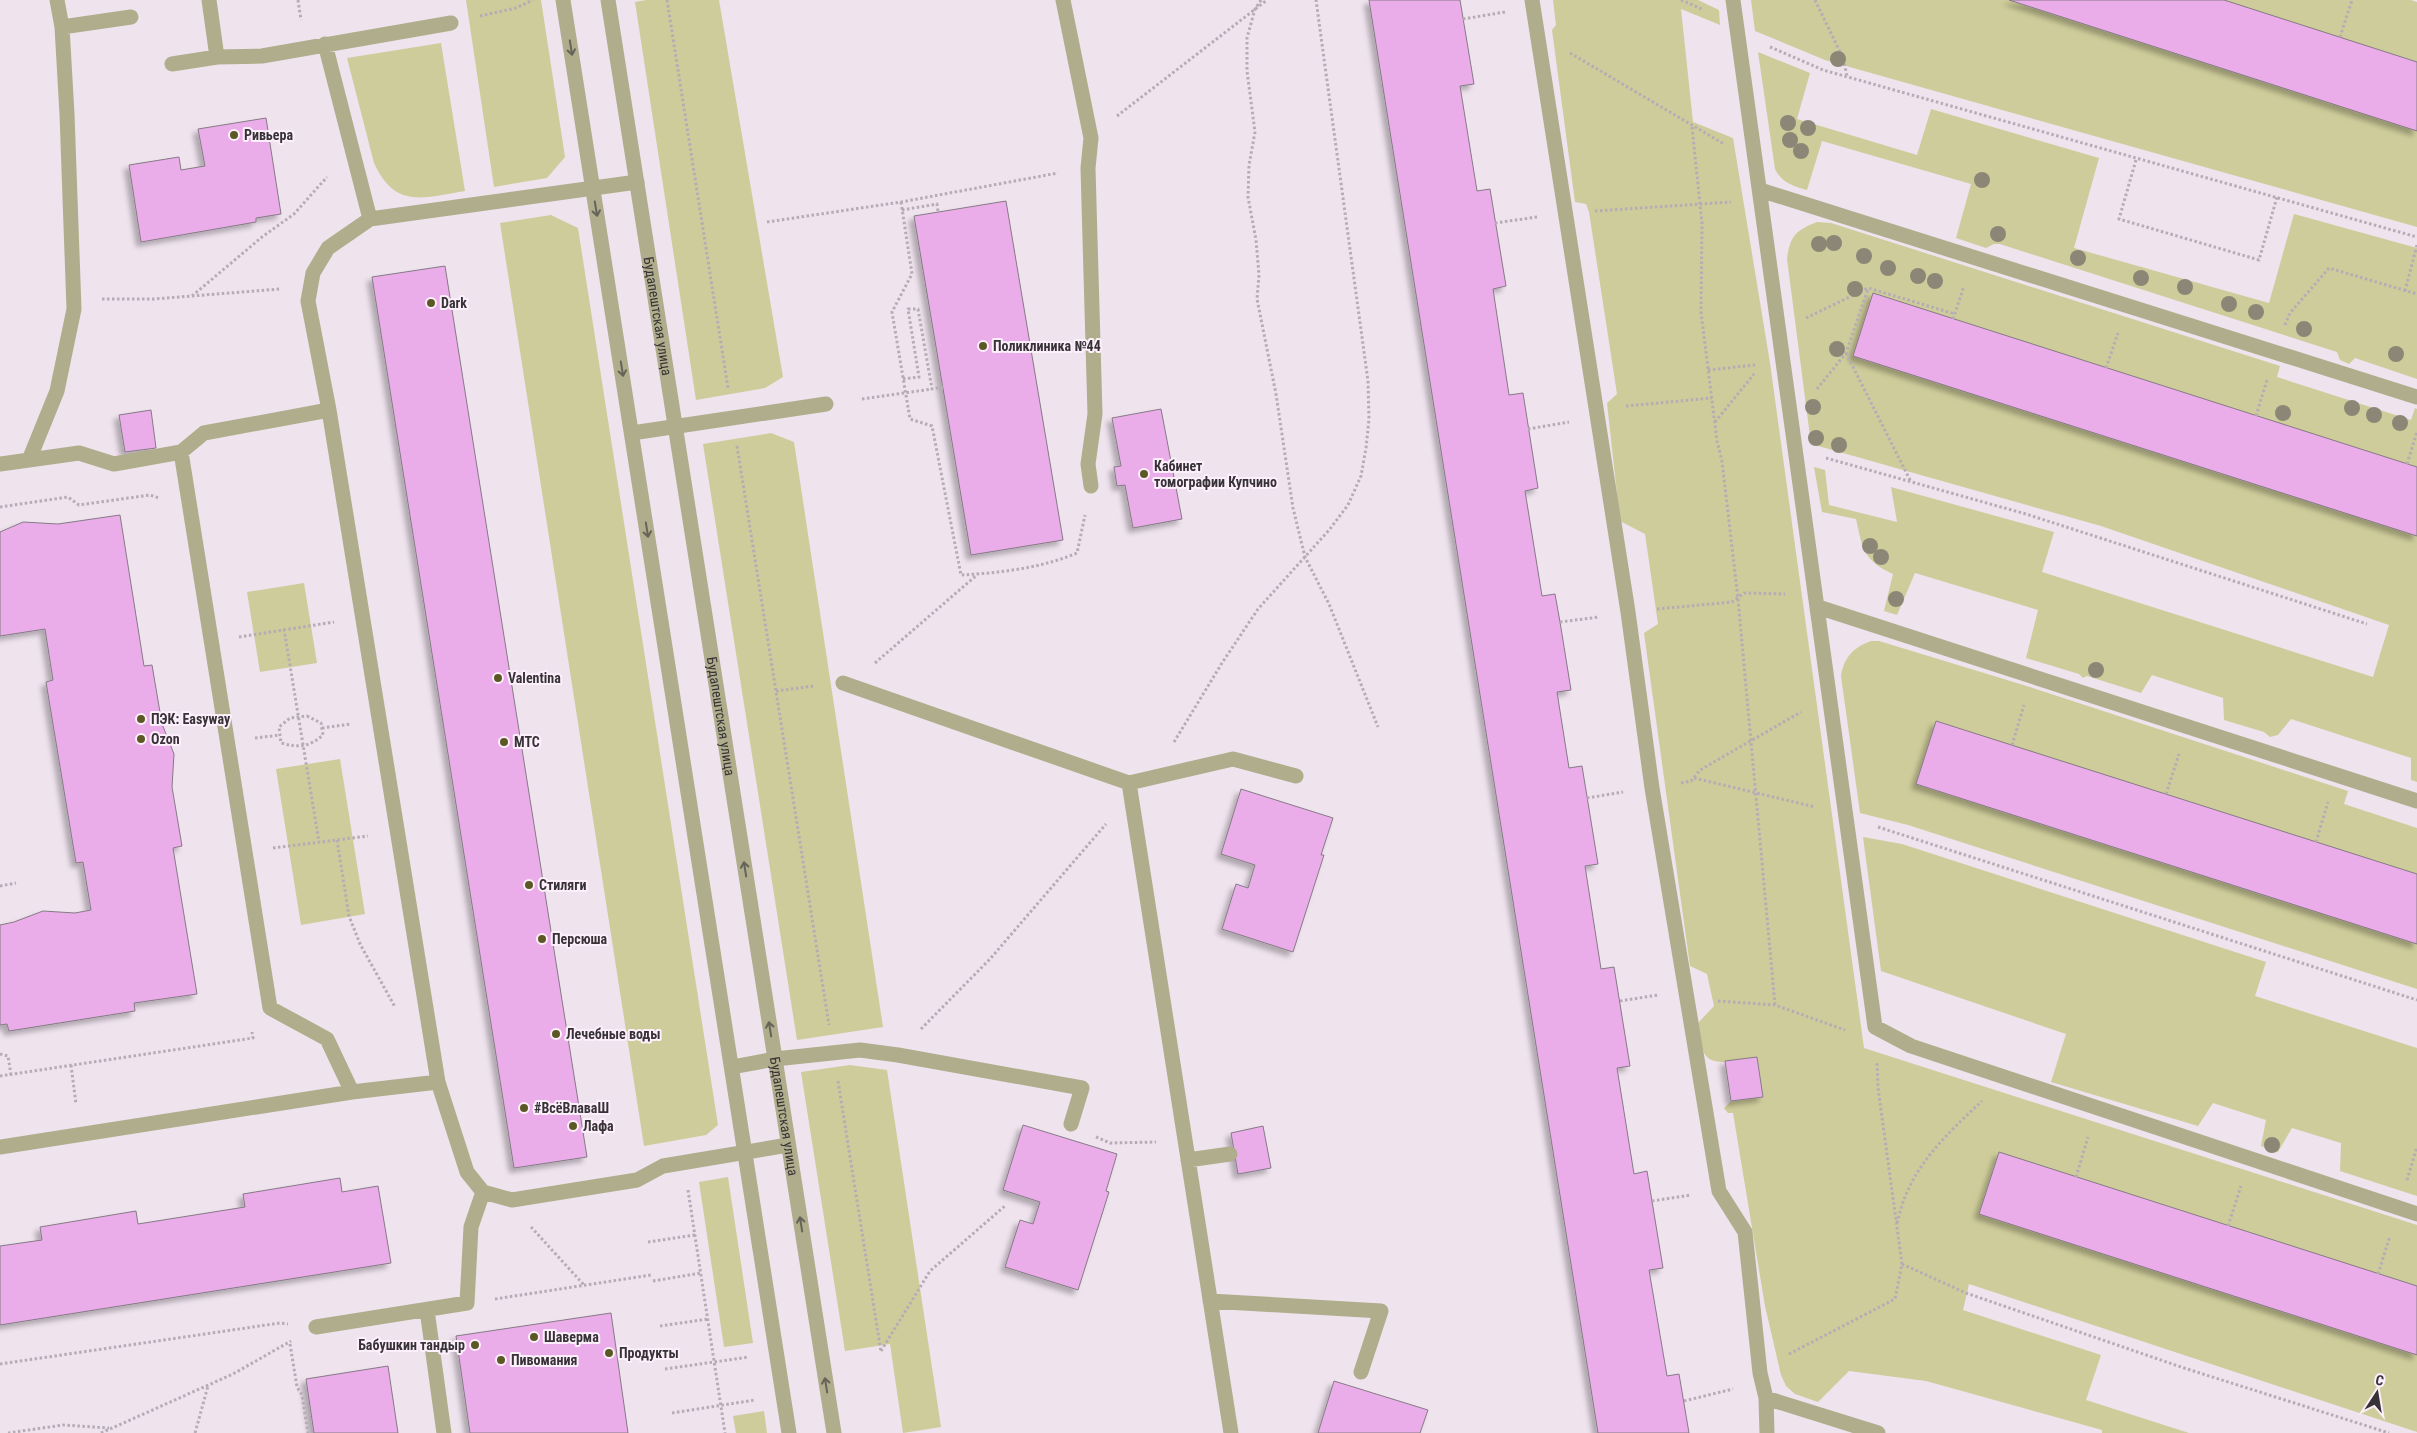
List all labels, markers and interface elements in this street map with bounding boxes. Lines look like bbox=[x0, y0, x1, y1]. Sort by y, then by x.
one-way arrow bbox=[566, 40, 576, 56]
place label: Ривьера bbox=[244, 127, 293, 143]
marker: Ривьера bbox=[228, 129, 240, 141]
one-way arrow bbox=[592, 200, 602, 216]
street label: Будапештская улица bbox=[641, 255, 675, 377]
place label: Dark bbox=[441, 295, 467, 311]
marker: Dark bbox=[425, 297, 437, 309]
place label: Поликлиника №44 bbox=[993, 338, 1101, 354]
marker: Поликлиника №44 bbox=[977, 340, 989, 352]
one-way arrow bbox=[617, 361, 627, 377]
place label: Кабинет томографии Купчино bbox=[1154, 458, 1277, 490]
marker: Кабинет томографии Купчино bbox=[1138, 468, 1150, 480]
one-way arrow bbox=[642, 521, 652, 537]
street label: Будапештская улица bbox=[704, 656, 738, 777]
place label: Valentina bbox=[508, 670, 561, 686]
marker: Valentina bbox=[492, 672, 504, 684]
place label: ПЭК: Easyway bbox=[151, 711, 231, 727]
marker: ПЭК: Easyway bbox=[135, 713, 147, 725]
place label: Ozon bbox=[151, 731, 180, 747]
marker: Ozon bbox=[135, 733, 147, 745]
place label: МТС bbox=[514, 734, 540, 750]
marker: МТС bbox=[498, 736, 510, 748]
one-way arrow bbox=[739, 861, 749, 877]
place label: Стиляги bbox=[539, 877, 586, 893]
marker: Стиляги bbox=[523, 879, 535, 891]
place label: Персюша bbox=[552, 931, 608, 947]
marker: Персюша bbox=[536, 933, 548, 945]
one-way arrow bbox=[765, 1022, 775, 1038]
place label: Лечебные воды bbox=[566, 1026, 661, 1042]
marker: Лечебные воды bbox=[550, 1028, 562, 1040]
street label: Будапештская улица bbox=[767, 1056, 801, 1177]
place label: #ВсёВлаваШ bbox=[534, 1100, 609, 1116]
marker: #ВсёВлаваШ bbox=[518, 1102, 530, 1114]
place label: Лафа bbox=[583, 1118, 614, 1134]
marker: Лафа bbox=[567, 1120, 579, 1132]
one-way arrow bbox=[795, 1217, 805, 1233]
place label: Шаверма bbox=[544, 1329, 599, 1345]
marker: Шаверма bbox=[528, 1331, 540, 1343]
place label: Бабушкин тандыр bbox=[358, 1337, 465, 1353]
marker: Бабушкин тандыр bbox=[469, 1339, 481, 1351]
place label: Продукты bbox=[619, 1345, 679, 1361]
marker: Продукты bbox=[603, 1347, 615, 1359]
place label: Пивомания bbox=[511, 1352, 577, 1368]
marker: Пивомания bbox=[495, 1354, 507, 1366]
north arrow bbox=[2352, 1368, 2402, 1418]
text: С bbox=[2374, 1372, 2385, 1389]
one-way arrow bbox=[821, 1377, 831, 1393]

